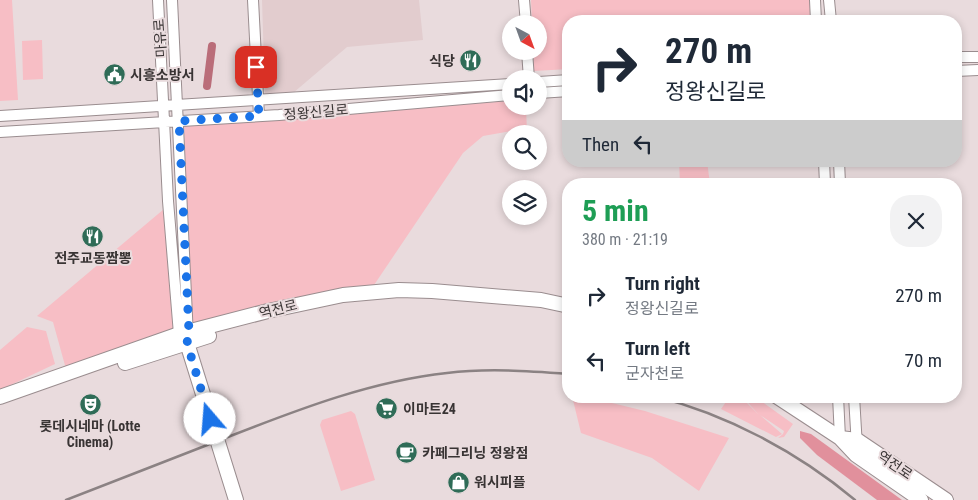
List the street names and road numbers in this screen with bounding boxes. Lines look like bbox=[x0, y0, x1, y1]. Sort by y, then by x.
street label: 마유로 bbox=[151, 18, 169, 58]
street label: 정왕신길로 bbox=[283, 101, 349, 123]
street label: 역전로 bbox=[257, 297, 299, 321]
street label: 역전로 bbox=[875, 448, 916, 483]

